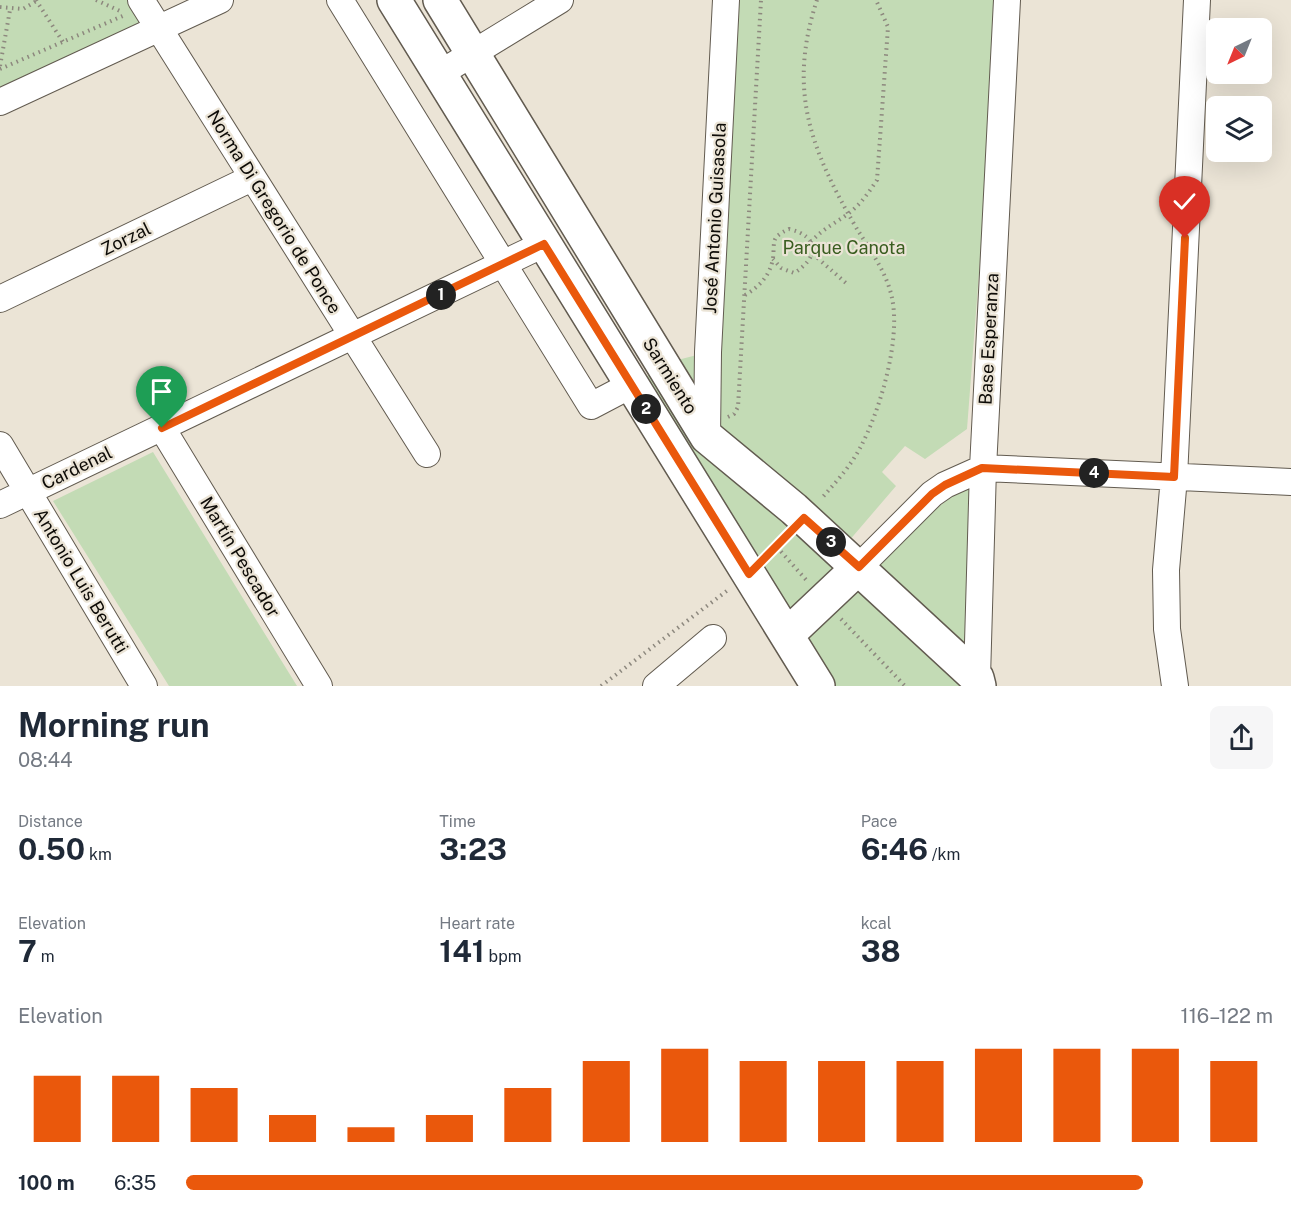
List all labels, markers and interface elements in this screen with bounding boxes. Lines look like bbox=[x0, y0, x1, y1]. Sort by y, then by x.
north arrow bbox=[1206, 18, 1272, 84]
map controls bbox=[1206, 18, 1272, 162]
button: layers bbox=[1206, 96, 1272, 162]
street label: Norma Di Gregorio de Ponce bbox=[203, 106, 346, 317]
street label: José Antonio Guisasola bbox=[699, 122, 730, 314]
pin bbox=[1159, 176, 1210, 238]
icon: check bbox=[1168, 185, 1201, 218]
street label: Zorzal bbox=[98, 218, 154, 260]
park label: Parque Canota bbox=[782, 237, 906, 258]
street label: Base Esperanza bbox=[975, 272, 1002, 406]
pin: 1 bbox=[426, 280, 456, 310]
text: 1 bbox=[438, 285, 444, 304]
street label: Sarmiento bbox=[639, 334, 702, 418]
pin bbox=[136, 366, 187, 428]
icon: arrive bbox=[145, 375, 178, 408]
pin: 2 bbox=[631, 394, 661, 424]
text: 2 bbox=[641, 399, 651, 418]
street label: Cardenal bbox=[38, 441, 115, 494]
pin: 4 bbox=[1079, 458, 1109, 488]
text: 4 bbox=[1089, 463, 1099, 482]
street label: Martín Pescador bbox=[196, 493, 285, 621]
street label: Antonio Luis Berutti bbox=[30, 505, 133, 657]
pin: 3 bbox=[816, 527, 846, 557]
text: 3 bbox=[826, 532, 836, 551]
text: Morning run bbox=[18, 706, 210, 744]
button: share bbox=[1210, 706, 1273, 769]
text: 08:44 bbox=[18, 748, 73, 772]
text: Distance bbox=[18, 812, 83, 831]
text: Time bbox=[439, 812, 476, 831]
text: Pace bbox=[861, 812, 897, 831]
text: 0.50 bbox=[18, 831, 85, 867]
text: 3:23 bbox=[439, 831, 507, 867]
text: 6:46 bbox=[861, 831, 928, 867]
text: km bbox=[85, 845, 112, 864]
text: /km bbox=[928, 845, 960, 864]
text: Elevation bbox=[18, 914, 86, 933]
text: Heart rate bbox=[439, 914, 515, 933]
text: kcal bbox=[861, 914, 892, 933]
text: 7 bbox=[18, 933, 37, 969]
text: 141 bbox=[439, 933, 485, 969]
text: 38 bbox=[861, 933, 901, 969]
text: m bbox=[37, 947, 55, 966]
text: bpm bbox=[485, 947, 522, 966]
text: Elevation bbox=[18, 1004, 103, 1028]
text: 116–122 m bbox=[1181, 1004, 1273, 1028]
text: 100 m bbox=[18, 1171, 75, 1195]
text: 6:35 bbox=[114, 1171, 156, 1195]

